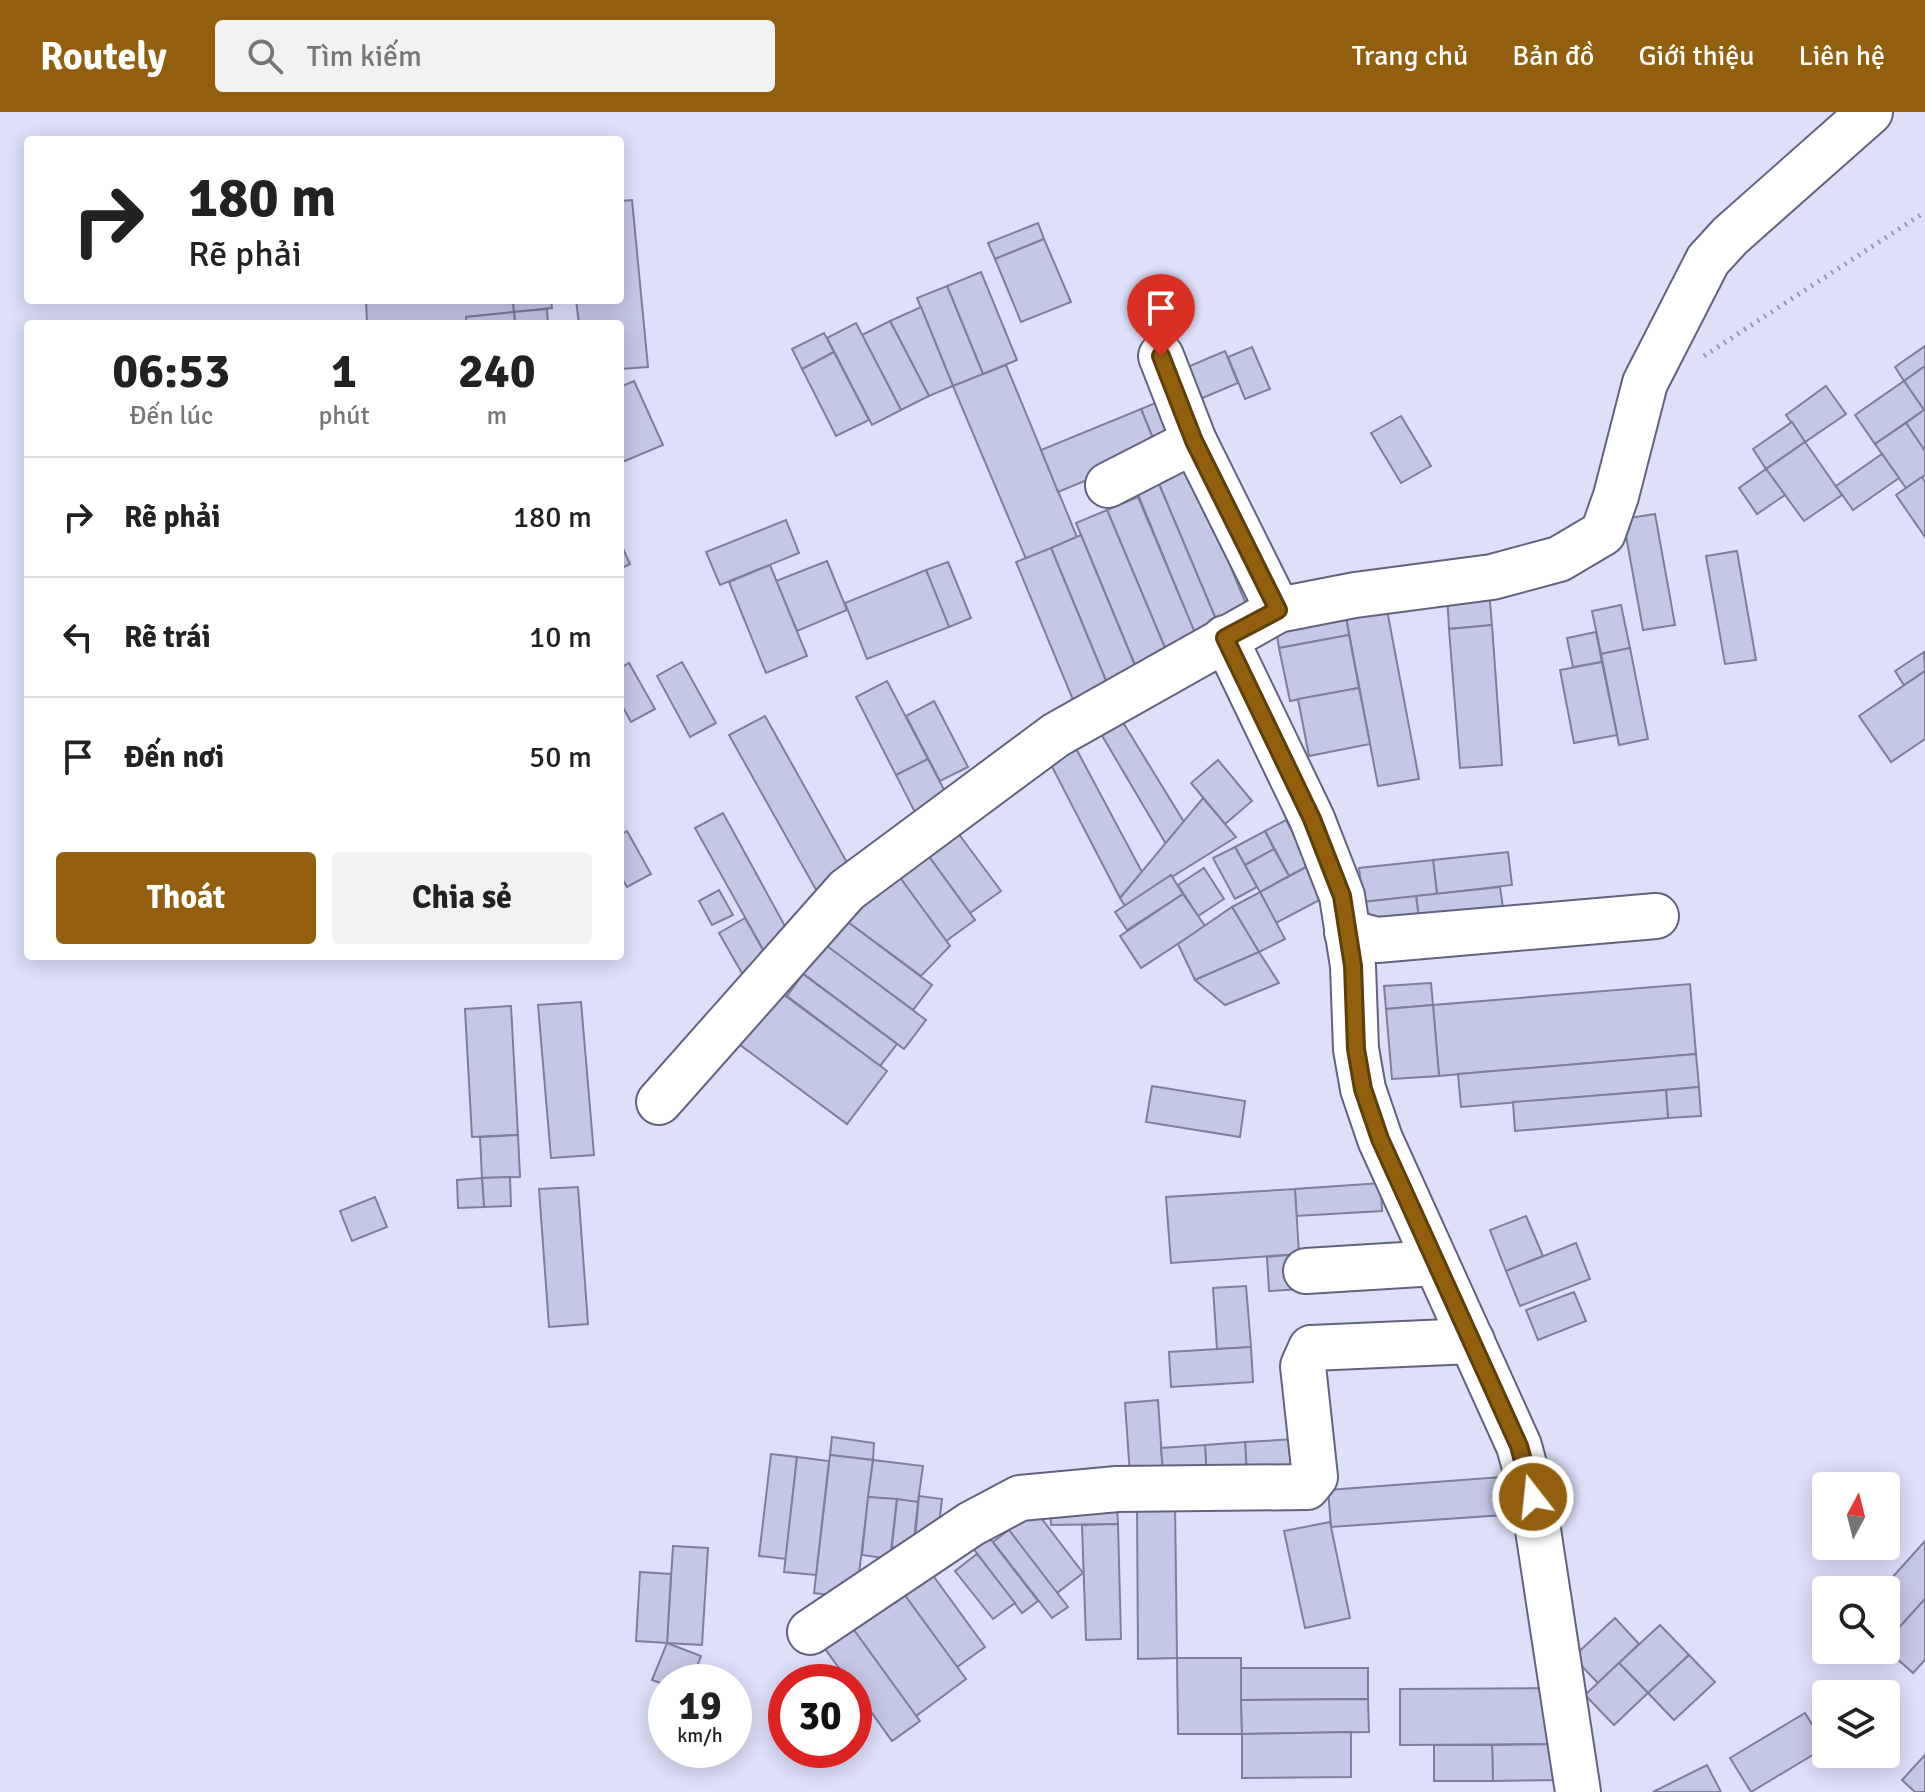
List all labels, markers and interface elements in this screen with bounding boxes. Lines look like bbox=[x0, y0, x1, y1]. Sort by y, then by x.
search box bbox=[215, 20, 775, 92]
text: Routely bbox=[40, 33, 167, 80]
icon: search bbox=[243, 34, 287, 78]
text: Tìm kiếm bbox=[307, 38, 422, 75]
text: Trang chủ bbox=[1352, 39, 1468, 73]
text: Bản đồ bbox=[1512, 39, 1594, 73]
text: Giới thiệu bbox=[1638, 39, 1755, 73]
text: Liên hệ bbox=[1799, 39, 1885, 73]
text: 180 m bbox=[188, 163, 336, 232]
icon: right bbox=[56, 168, 160, 272]
text: Rẽ phải bbox=[188, 232, 302, 277]
pin bbox=[1127, 274, 1195, 356]
icon: arrive bbox=[1139, 286, 1183, 330]
text: 06:53 bbox=[112, 342, 230, 401]
text: 1 bbox=[331, 342, 357, 401]
text: 240 bbox=[458, 342, 536, 401]
text: Đến lúc bbox=[129, 400, 213, 432]
text: phút bbox=[318, 400, 370, 432]
text: m bbox=[486, 400, 507, 432]
icon: right bbox=[56, 495, 100, 539]
text: Rẽ phải bbox=[124, 499, 220, 536]
text: 180 m bbox=[513, 499, 592, 536]
icon: left bbox=[56, 615, 100, 659]
text: Rẽ trái bbox=[124, 619, 211, 656]
text: 10 m bbox=[529, 619, 592, 656]
icon: arrive bbox=[56, 735, 100, 779]
text: Đến nơi bbox=[124, 739, 224, 776]
text: 50 m bbox=[529, 739, 592, 776]
button: Thoát bbox=[56, 852, 316, 944]
button: Chia sẻ bbox=[332, 852, 592, 944]
position arrow bbox=[1491, 1455, 1575, 1539]
north arrow bbox=[1812, 1472, 1900, 1560]
map controls bbox=[1812, 1472, 1900, 1768]
button: search bbox=[1812, 1576, 1900, 1664]
speed limit sign: 30 bbox=[768, 1664, 872, 1768]
button: layers bbox=[1812, 1680, 1900, 1768]
text: 19 bbox=[678, 1681, 722, 1731]
text: km/h bbox=[677, 1723, 723, 1748]

